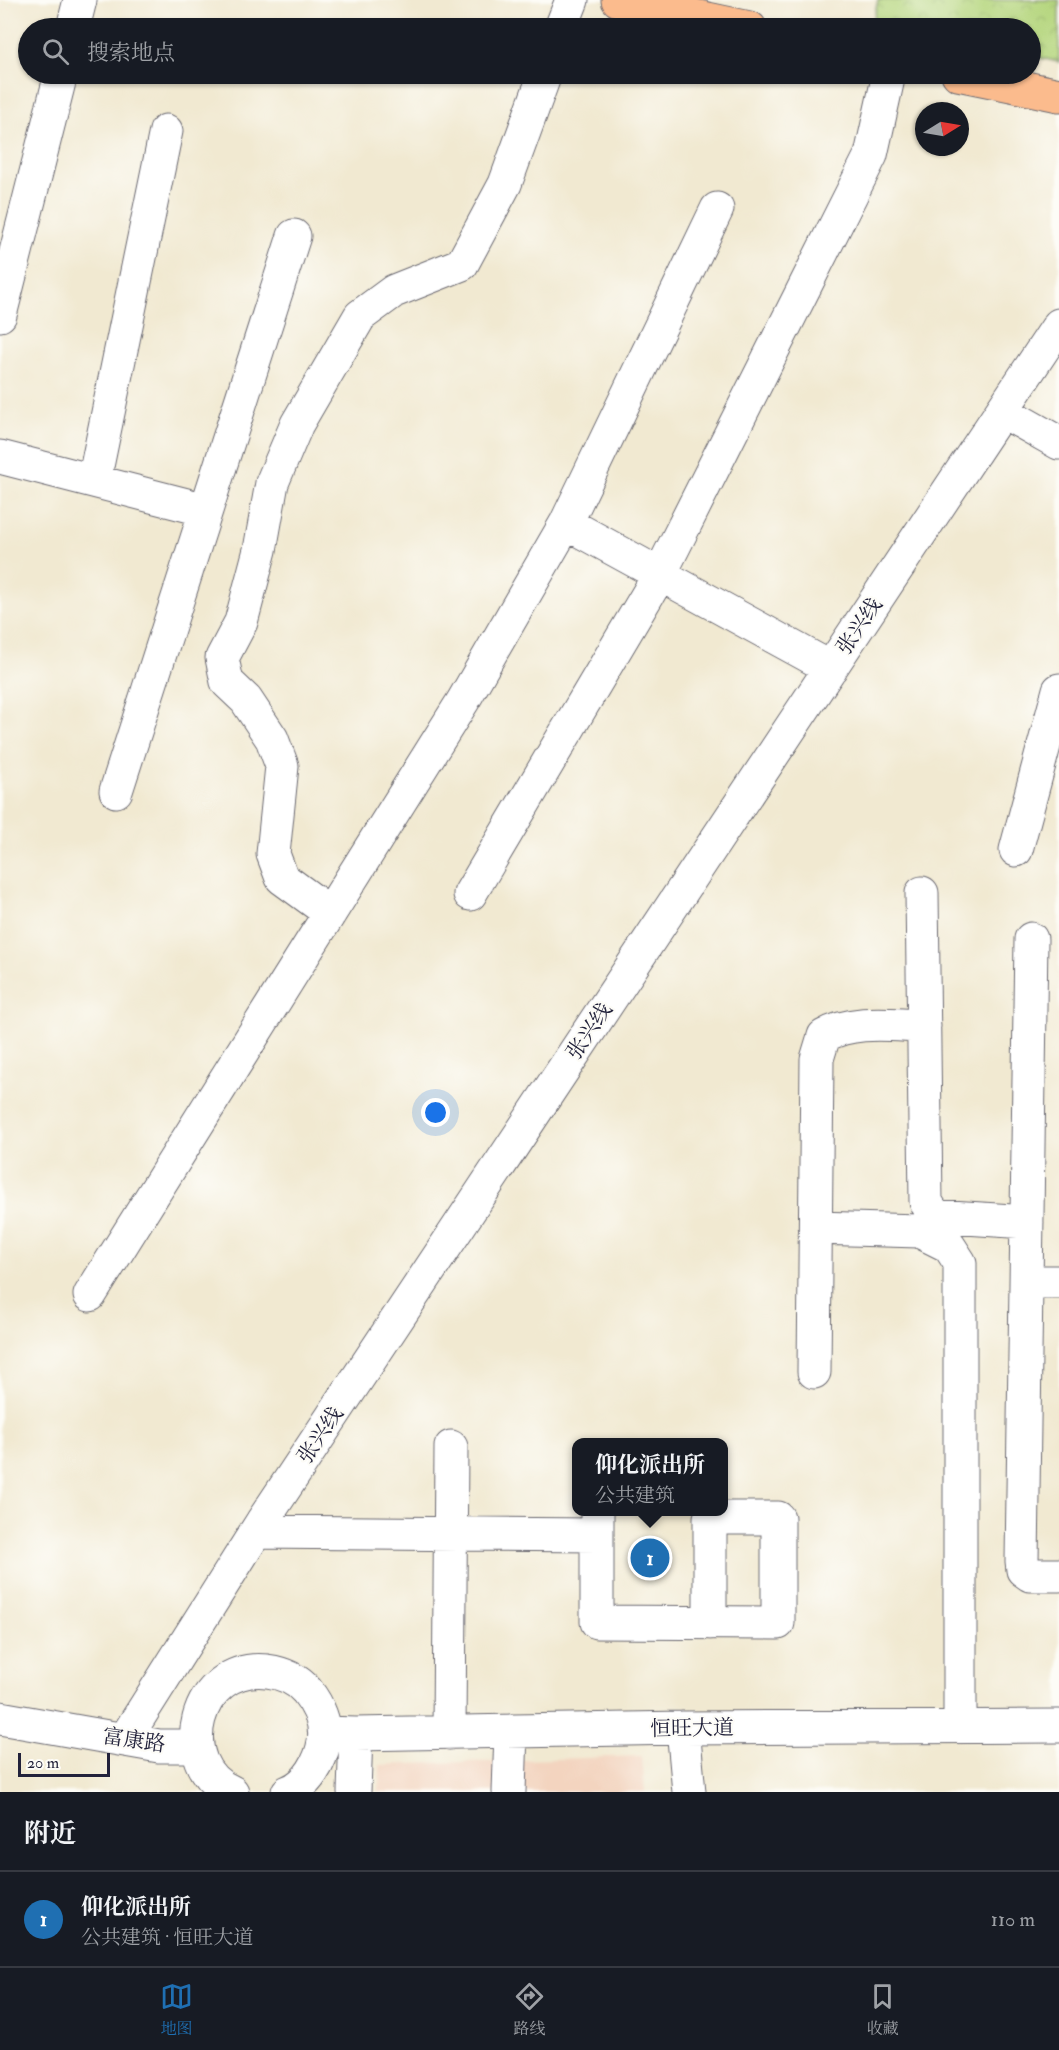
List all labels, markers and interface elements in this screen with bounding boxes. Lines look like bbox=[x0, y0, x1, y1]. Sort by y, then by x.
search box bbox=[18, 18, 1041, 84]
icon: search bbox=[39, 35, 72, 68]
text: 搜索地点 bbox=[87, 39, 175, 67]
north arrow bbox=[915, 102, 969, 156]
street label: 张兴线 bbox=[831, 593, 888, 660]
street label: 张兴线 bbox=[561, 998, 618, 1065]
your location bbox=[421, 1098, 450, 1127]
street label: 张兴线 bbox=[292, 1402, 349, 1469]
popup bbox=[572, 1438, 728, 1516]
text: 仰化派出所 bbox=[595, 1451, 705, 1479]
text: 公共建筑 bbox=[595, 1483, 675, 1508]
pin: 1 bbox=[630, 1536, 670, 1580]
street label: 恒旺大道 bbox=[650, 1714, 734, 1743]
street label: 富康路 bbox=[101, 1723, 167, 1758]
scale bar bbox=[18, 1750, 110, 1778]
text: 20 m bbox=[27, 1753, 59, 1773]
text: 附近 bbox=[24, 1818, 76, 1850]
text: 仰化派出所 bbox=[81, 1893, 191, 1921]
text: 1 bbox=[40, 1907, 47, 1932]
text: 110 m bbox=[991, 1907, 1035, 1932]
text: 公共建筑 · 恒旺大道 bbox=[81, 1925, 253, 1950]
tab: 地图 bbox=[160, 1980, 193, 2039]
tab: 路线 bbox=[513, 1980, 546, 2039]
tab: 收藏 bbox=[866, 1980, 899, 2039]

